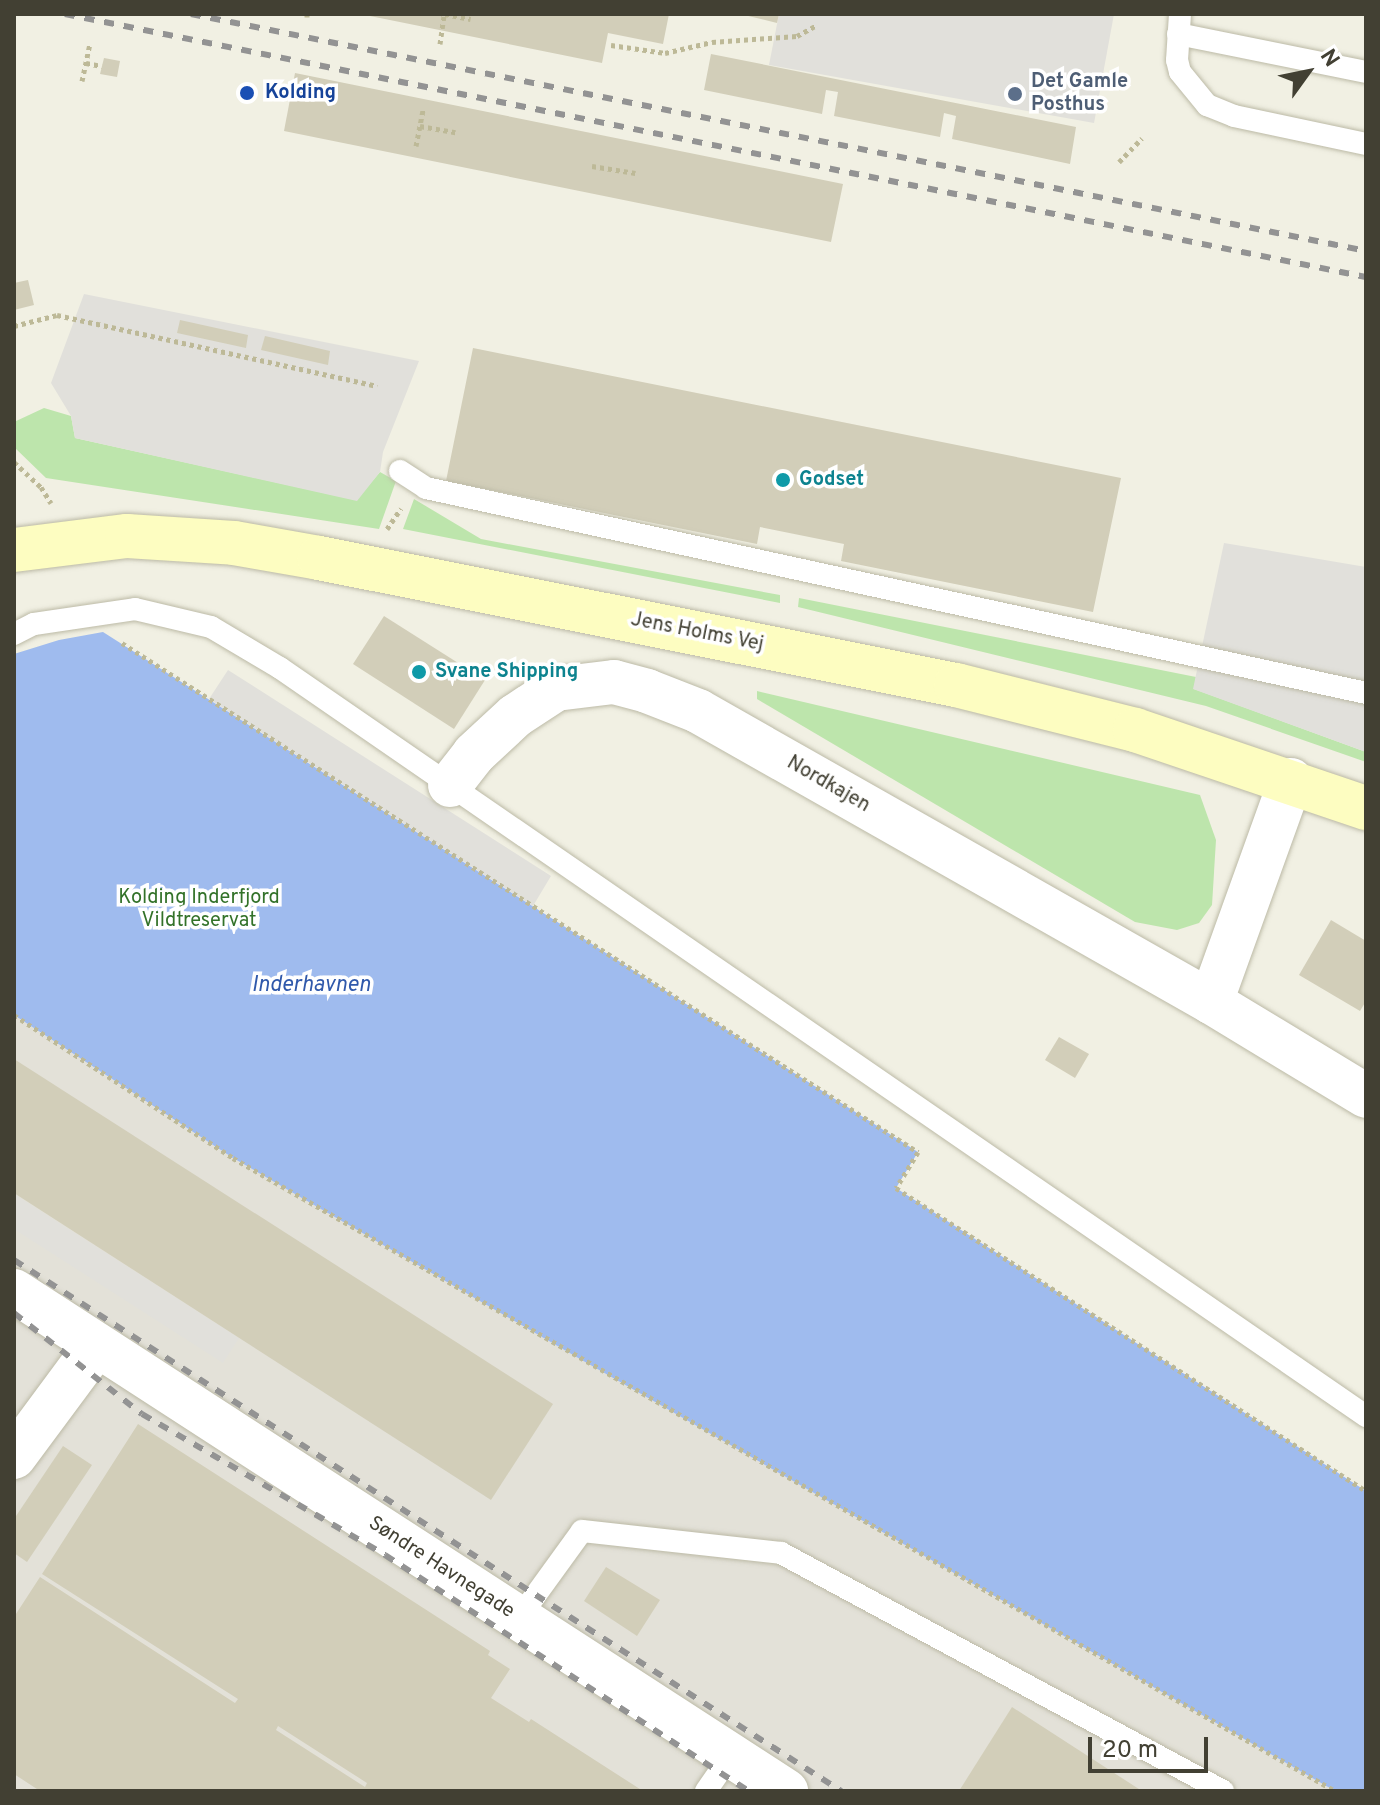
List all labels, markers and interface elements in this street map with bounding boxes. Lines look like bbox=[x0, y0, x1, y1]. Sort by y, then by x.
north arrow bbox=[1268, 32, 1348, 112]
text: N bbox=[1313, 45, 1344, 73]
place label: Det Gamle Posthus bbox=[1031, 70, 1128, 117]
place label: Kolding bbox=[265, 81, 336, 105]
marker: Kolding bbox=[236, 82, 258, 104]
marker: Det Gamle Posthus bbox=[1006, 85, 1024, 103]
place label: Godset bbox=[799, 468, 864, 492]
marker: Godset bbox=[774, 471, 792, 489]
street label: Jens Holms Vej bbox=[628, 608, 766, 658]
place label: Svane Shipping bbox=[435, 660, 578, 684]
marker: Svane Shipping bbox=[410, 663, 428, 681]
street label: Nordkajen bbox=[782, 752, 874, 818]
park label: Kolding Inderfjord Vildtreservat bbox=[118, 887, 280, 934]
water label: Inderhavnen bbox=[252, 973, 370, 999]
street label: Søndre Havnegade bbox=[363, 1512, 519, 1624]
scale bar bbox=[1092, 1721, 1212, 1771]
text: 20 m bbox=[1102, 1736, 1158, 1766]

